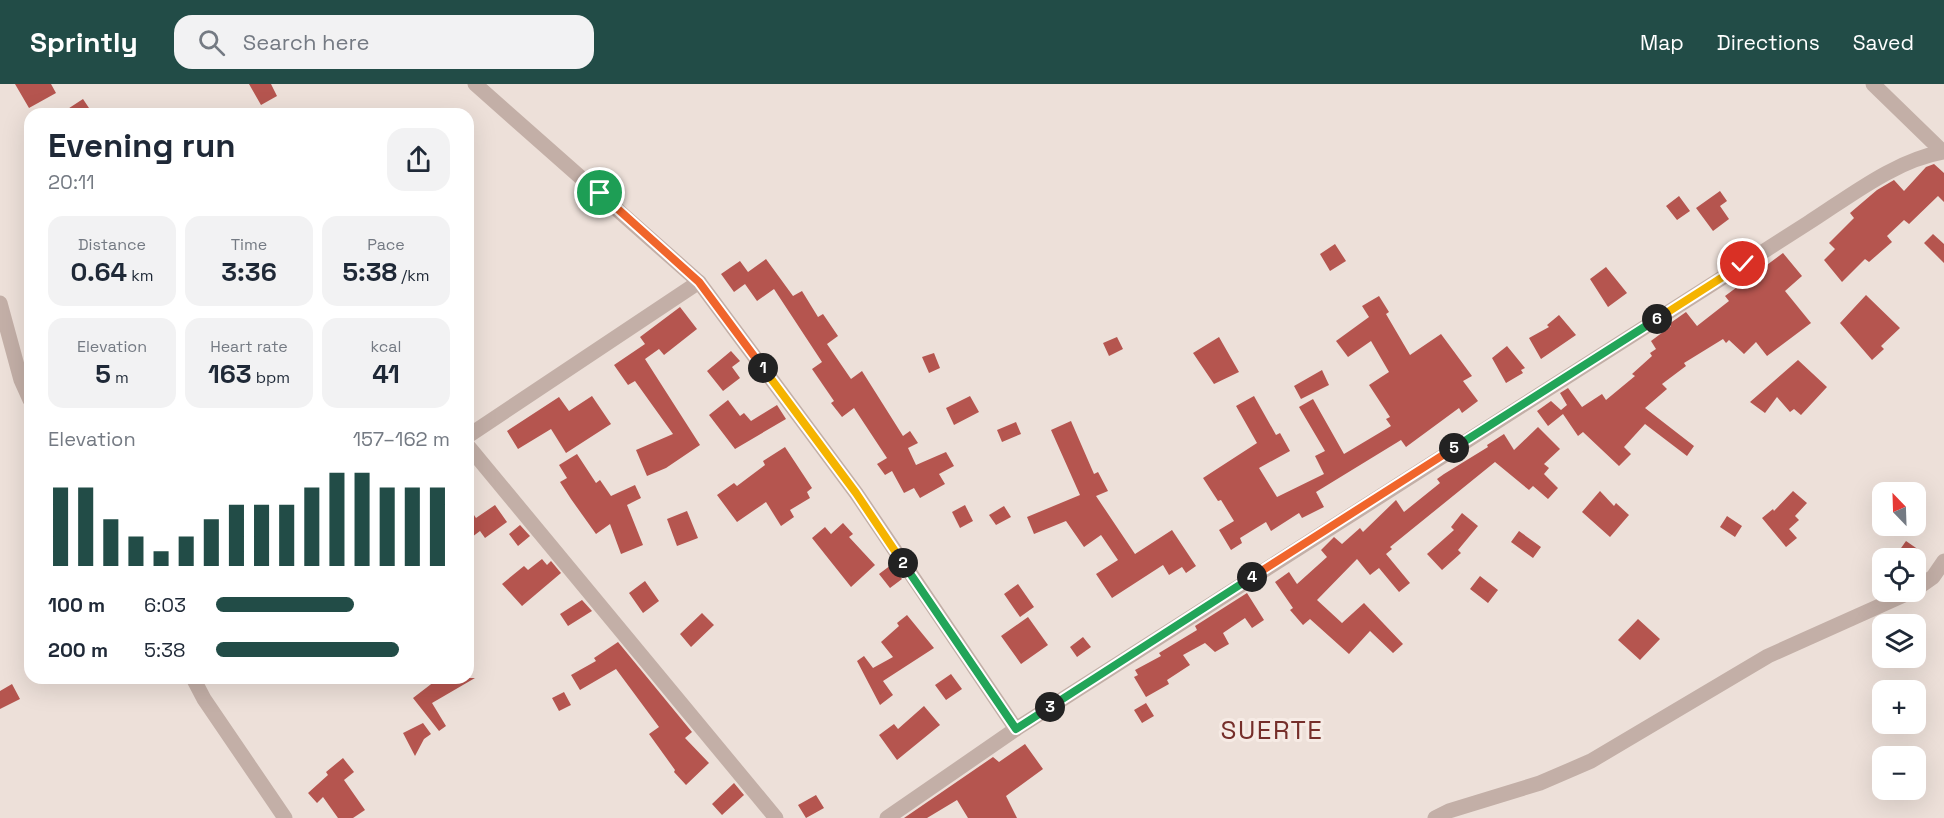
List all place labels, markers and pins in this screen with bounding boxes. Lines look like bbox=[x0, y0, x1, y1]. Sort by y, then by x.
pin bbox=[574, 167, 625, 218]
pin bbox=[1717, 238, 1768, 289]
pin: 6 bbox=[1642, 304, 1672, 334]
pin: 1 bbox=[748, 353, 778, 383]
pin: 5 bbox=[1439, 433, 1469, 463]
pin: 2 bbox=[888, 548, 918, 578]
pin: 4 bbox=[1237, 562, 1267, 592]
pin: 3 bbox=[1035, 692, 1065, 722]

